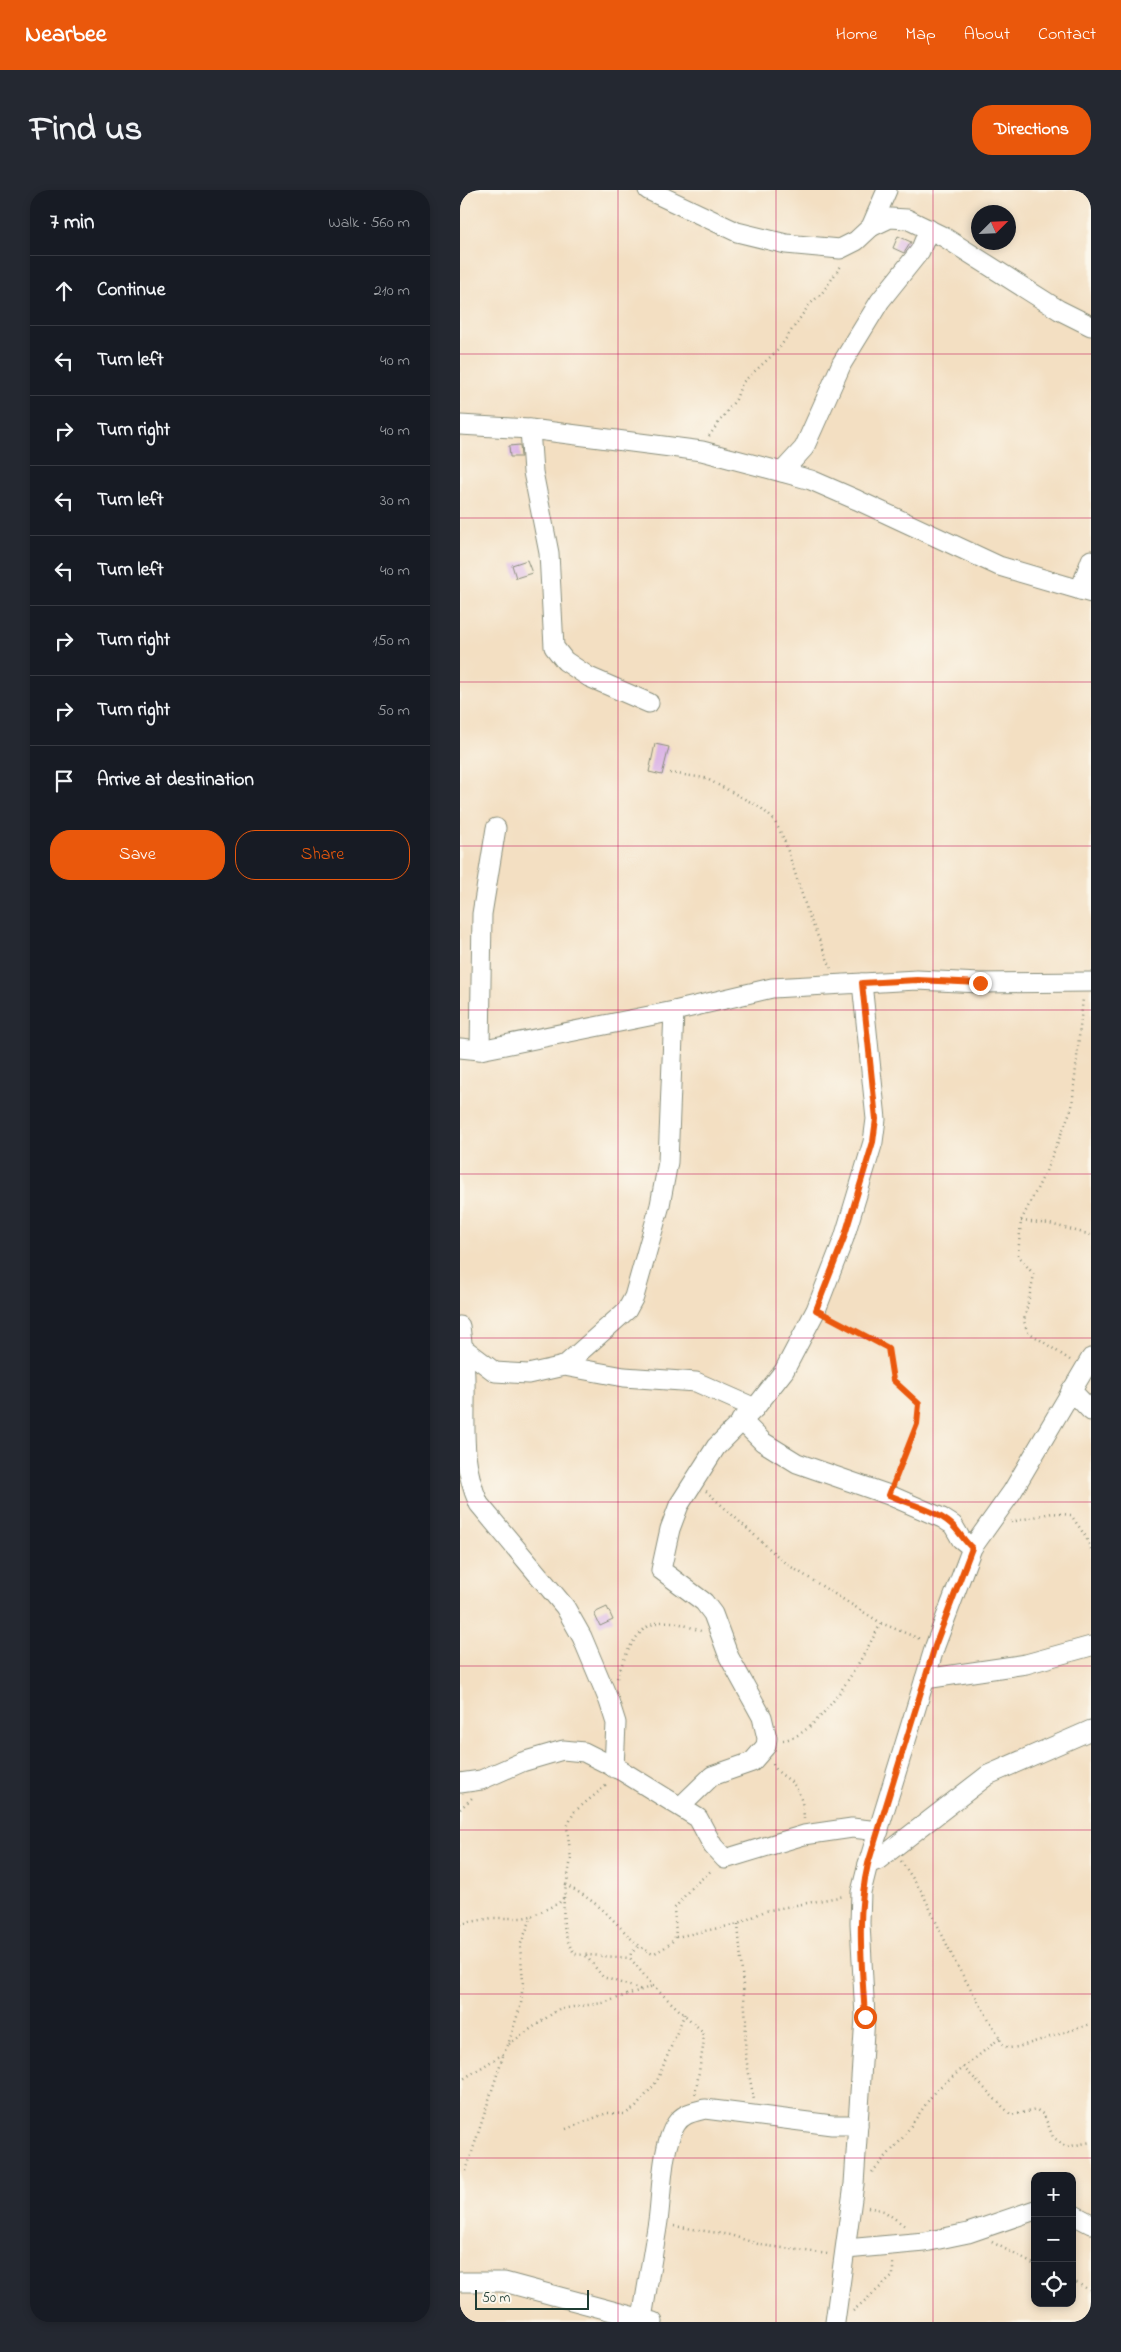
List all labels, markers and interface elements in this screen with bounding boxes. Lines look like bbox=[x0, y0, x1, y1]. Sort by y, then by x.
text: Nearbee bbox=[25, 18, 107, 53]
text: Home bbox=[836, 22, 877, 48]
text: Map bbox=[905, 22, 936, 48]
text: About bbox=[964, 22, 1010, 48]
text: Contact bbox=[1038, 22, 1096, 48]
text: Find us bbox=[30, 105, 142, 156]
button: Directions bbox=[972, 105, 1091, 155]
north arrow bbox=[971, 205, 1016, 250]
text: 7 min bbox=[50, 208, 94, 238]
text: Walk · 560 m bbox=[328, 211, 410, 235]
icon: ahead bbox=[50, 277, 78, 305]
text: Continue bbox=[97, 277, 165, 304]
text: 210 m bbox=[374, 279, 410, 303]
icon: left bbox=[50, 347, 78, 375]
text: Turn left bbox=[97, 347, 164, 374]
text: 40 m bbox=[380, 349, 410, 373]
icon: right bbox=[50, 417, 78, 445]
text: Turn right bbox=[97, 417, 170, 444]
text: 40 m bbox=[380, 419, 410, 443]
icon: left bbox=[50, 487, 78, 515]
text: Turn left bbox=[97, 487, 164, 514]
text: 30 m bbox=[380, 489, 410, 513]
icon: left bbox=[50, 557, 78, 585]
text: Turn left bbox=[97, 557, 164, 584]
text: 40 m bbox=[380, 559, 410, 583]
icon: right bbox=[50, 627, 78, 655]
text: Turn right bbox=[97, 627, 170, 654]
text: 150 m bbox=[372, 629, 410, 653]
icon: right bbox=[50, 697, 78, 725]
text: Turn right bbox=[97, 697, 170, 724]
text: 50 m bbox=[378, 699, 410, 723]
icon: arrive bbox=[50, 767, 78, 795]
text: Arrive at destination bbox=[97, 767, 254, 794]
button: Save bbox=[50, 830, 225, 880]
button: Share bbox=[235, 830, 410, 880]
route end bbox=[969, 972, 992, 995]
route start bbox=[854, 2006, 877, 2029]
map controls bbox=[1031, 2172, 1076, 2307]
button: + bbox=[1031, 2172, 1076, 2217]
button: − bbox=[1031, 2217, 1076, 2262]
button: locate bbox=[1031, 2262, 1076, 2307]
scale bar bbox=[475, 2287, 589, 2310]
text: 50 m bbox=[482, 2288, 510, 2309]

